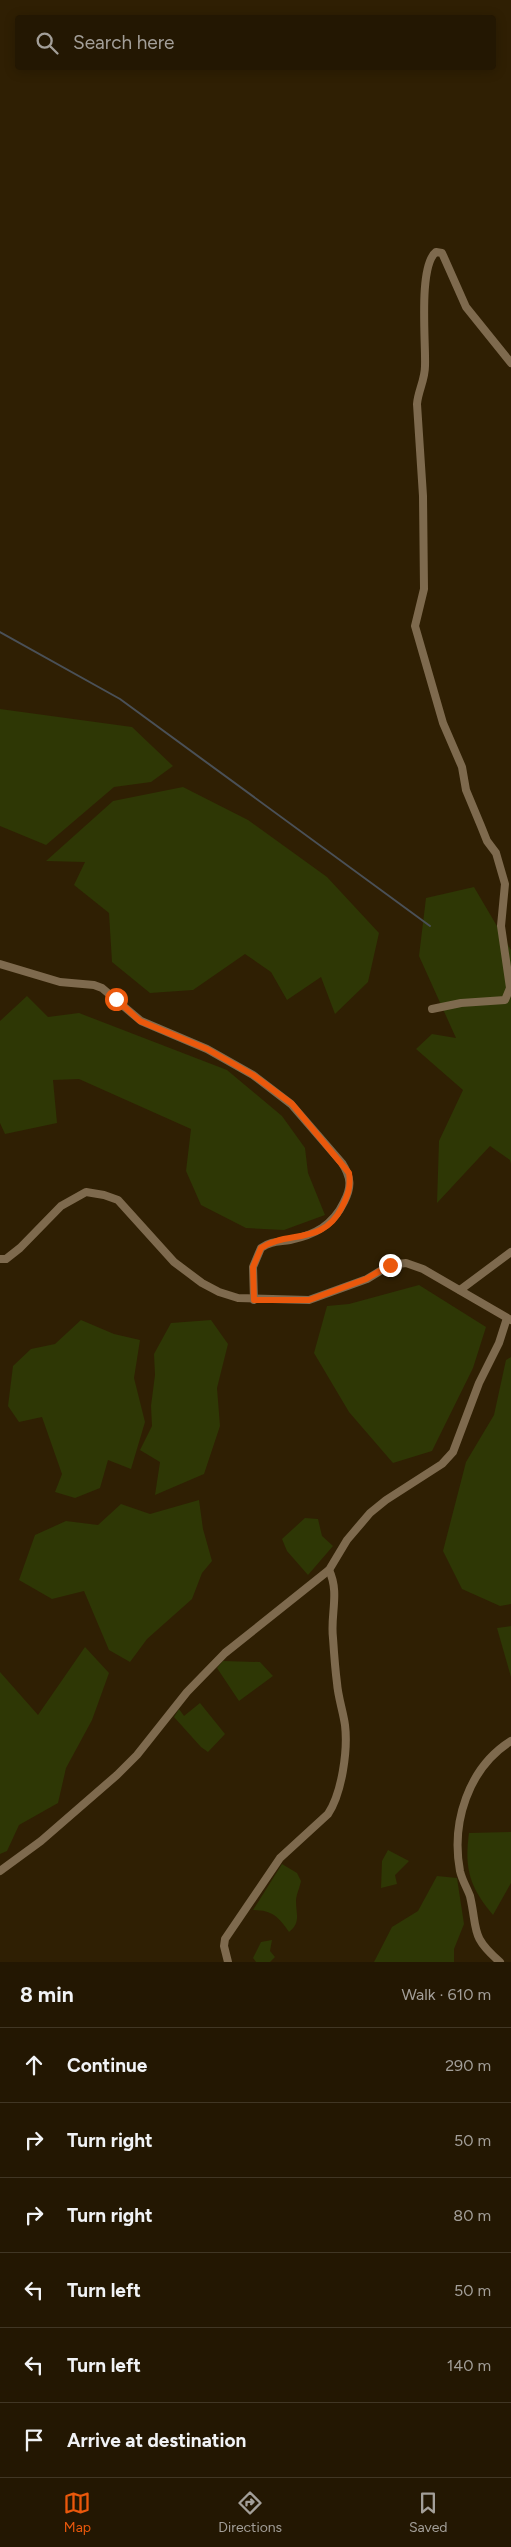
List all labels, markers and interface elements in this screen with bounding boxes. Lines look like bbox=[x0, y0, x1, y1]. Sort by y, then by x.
search box bbox=[15, 15, 496, 70]
icon: search bbox=[33, 29, 61, 57]
text: Search here bbox=[73, 31, 175, 54]
route start bbox=[105, 988, 128, 1011]
route end bbox=[379, 1254, 402, 1277]
text: 8 min bbox=[20, 1982, 74, 2007]
text: Walk · 610 m bbox=[401, 1985, 491, 2004]
icon: ahead bbox=[20, 2051, 48, 2079]
text: Continue bbox=[67, 2054, 147, 2077]
text: 290 m bbox=[445, 2056, 491, 2075]
icon: right bbox=[20, 2126, 48, 2154]
text: Turn right bbox=[67, 2129, 153, 2152]
text: 50 m bbox=[454, 2131, 491, 2150]
icon: right bbox=[20, 2201, 48, 2229]
text: Turn right bbox=[67, 2204, 153, 2227]
text: 80 m bbox=[453, 2206, 491, 2225]
icon: left bbox=[20, 2276, 48, 2304]
text: Turn left bbox=[67, 2279, 141, 2302]
text: 50 m bbox=[454, 2281, 491, 2300]
icon: left bbox=[20, 2351, 48, 2379]
text: Turn left bbox=[67, 2354, 141, 2377]
text: 140 m bbox=[447, 2356, 491, 2375]
icon: arrive bbox=[20, 2426, 48, 2454]
text: Arrive at destination bbox=[67, 2429, 246, 2452]
tab: Map bbox=[63, 2489, 91, 2536]
tab: Directions bbox=[218, 2489, 282, 2536]
tab: Saved bbox=[409, 2489, 448, 2536]

